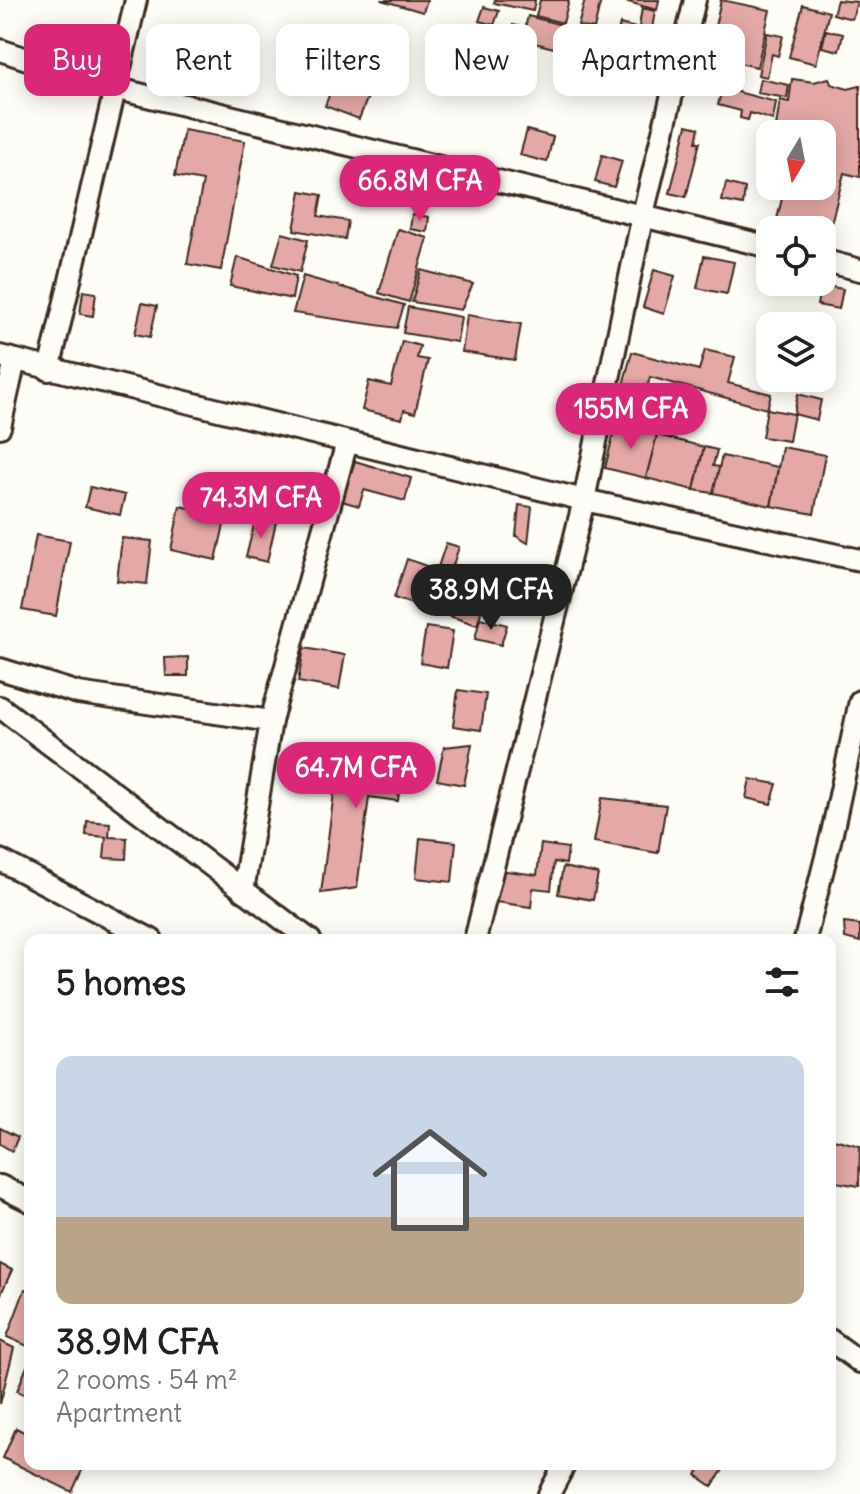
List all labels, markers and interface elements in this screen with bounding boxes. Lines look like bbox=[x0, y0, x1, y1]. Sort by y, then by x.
chip: Buy bbox=[24, 24, 130, 96]
chip: Rent bbox=[146, 24, 260, 96]
chip: Filters bbox=[276, 24, 409, 96]
chip: New bbox=[425, 24, 537, 96]
chip: Apartment bbox=[553, 24, 745, 96]
north arrow bbox=[756, 120, 836, 200]
map controls bbox=[756, 120, 836, 392]
pin: 66.8M CFA bbox=[328, 155, 512, 223]
text: 66.8M CFA bbox=[358, 164, 482, 197]
button: locate bbox=[756, 216, 836, 296]
button: layers bbox=[756, 312, 836, 392]
pin: 155M CFA bbox=[548, 383, 714, 451]
text: 155M CFA bbox=[574, 392, 688, 425]
pin: 74.3M CFA bbox=[169, 472, 353, 540]
text: 74.3M CFA bbox=[200, 481, 322, 514]
pin: 38.9M CFA bbox=[399, 564, 583, 632]
text: 38.9M CFA bbox=[429, 573, 553, 606]
pin: 64.7M CFA bbox=[264, 742, 448, 810]
text: 64.7M CFA bbox=[295, 751, 417, 784]
icon: filters bbox=[760, 960, 804, 1004]
text: 5 homes bbox=[56, 961, 186, 1004]
icon: home bbox=[358, 1108, 502, 1252]
text: 38.9M CFA bbox=[56, 1320, 219, 1363]
text: 2 rooms · 54 m² bbox=[56, 1363, 238, 1396]
text: Apartment bbox=[56, 1396, 182, 1429]

